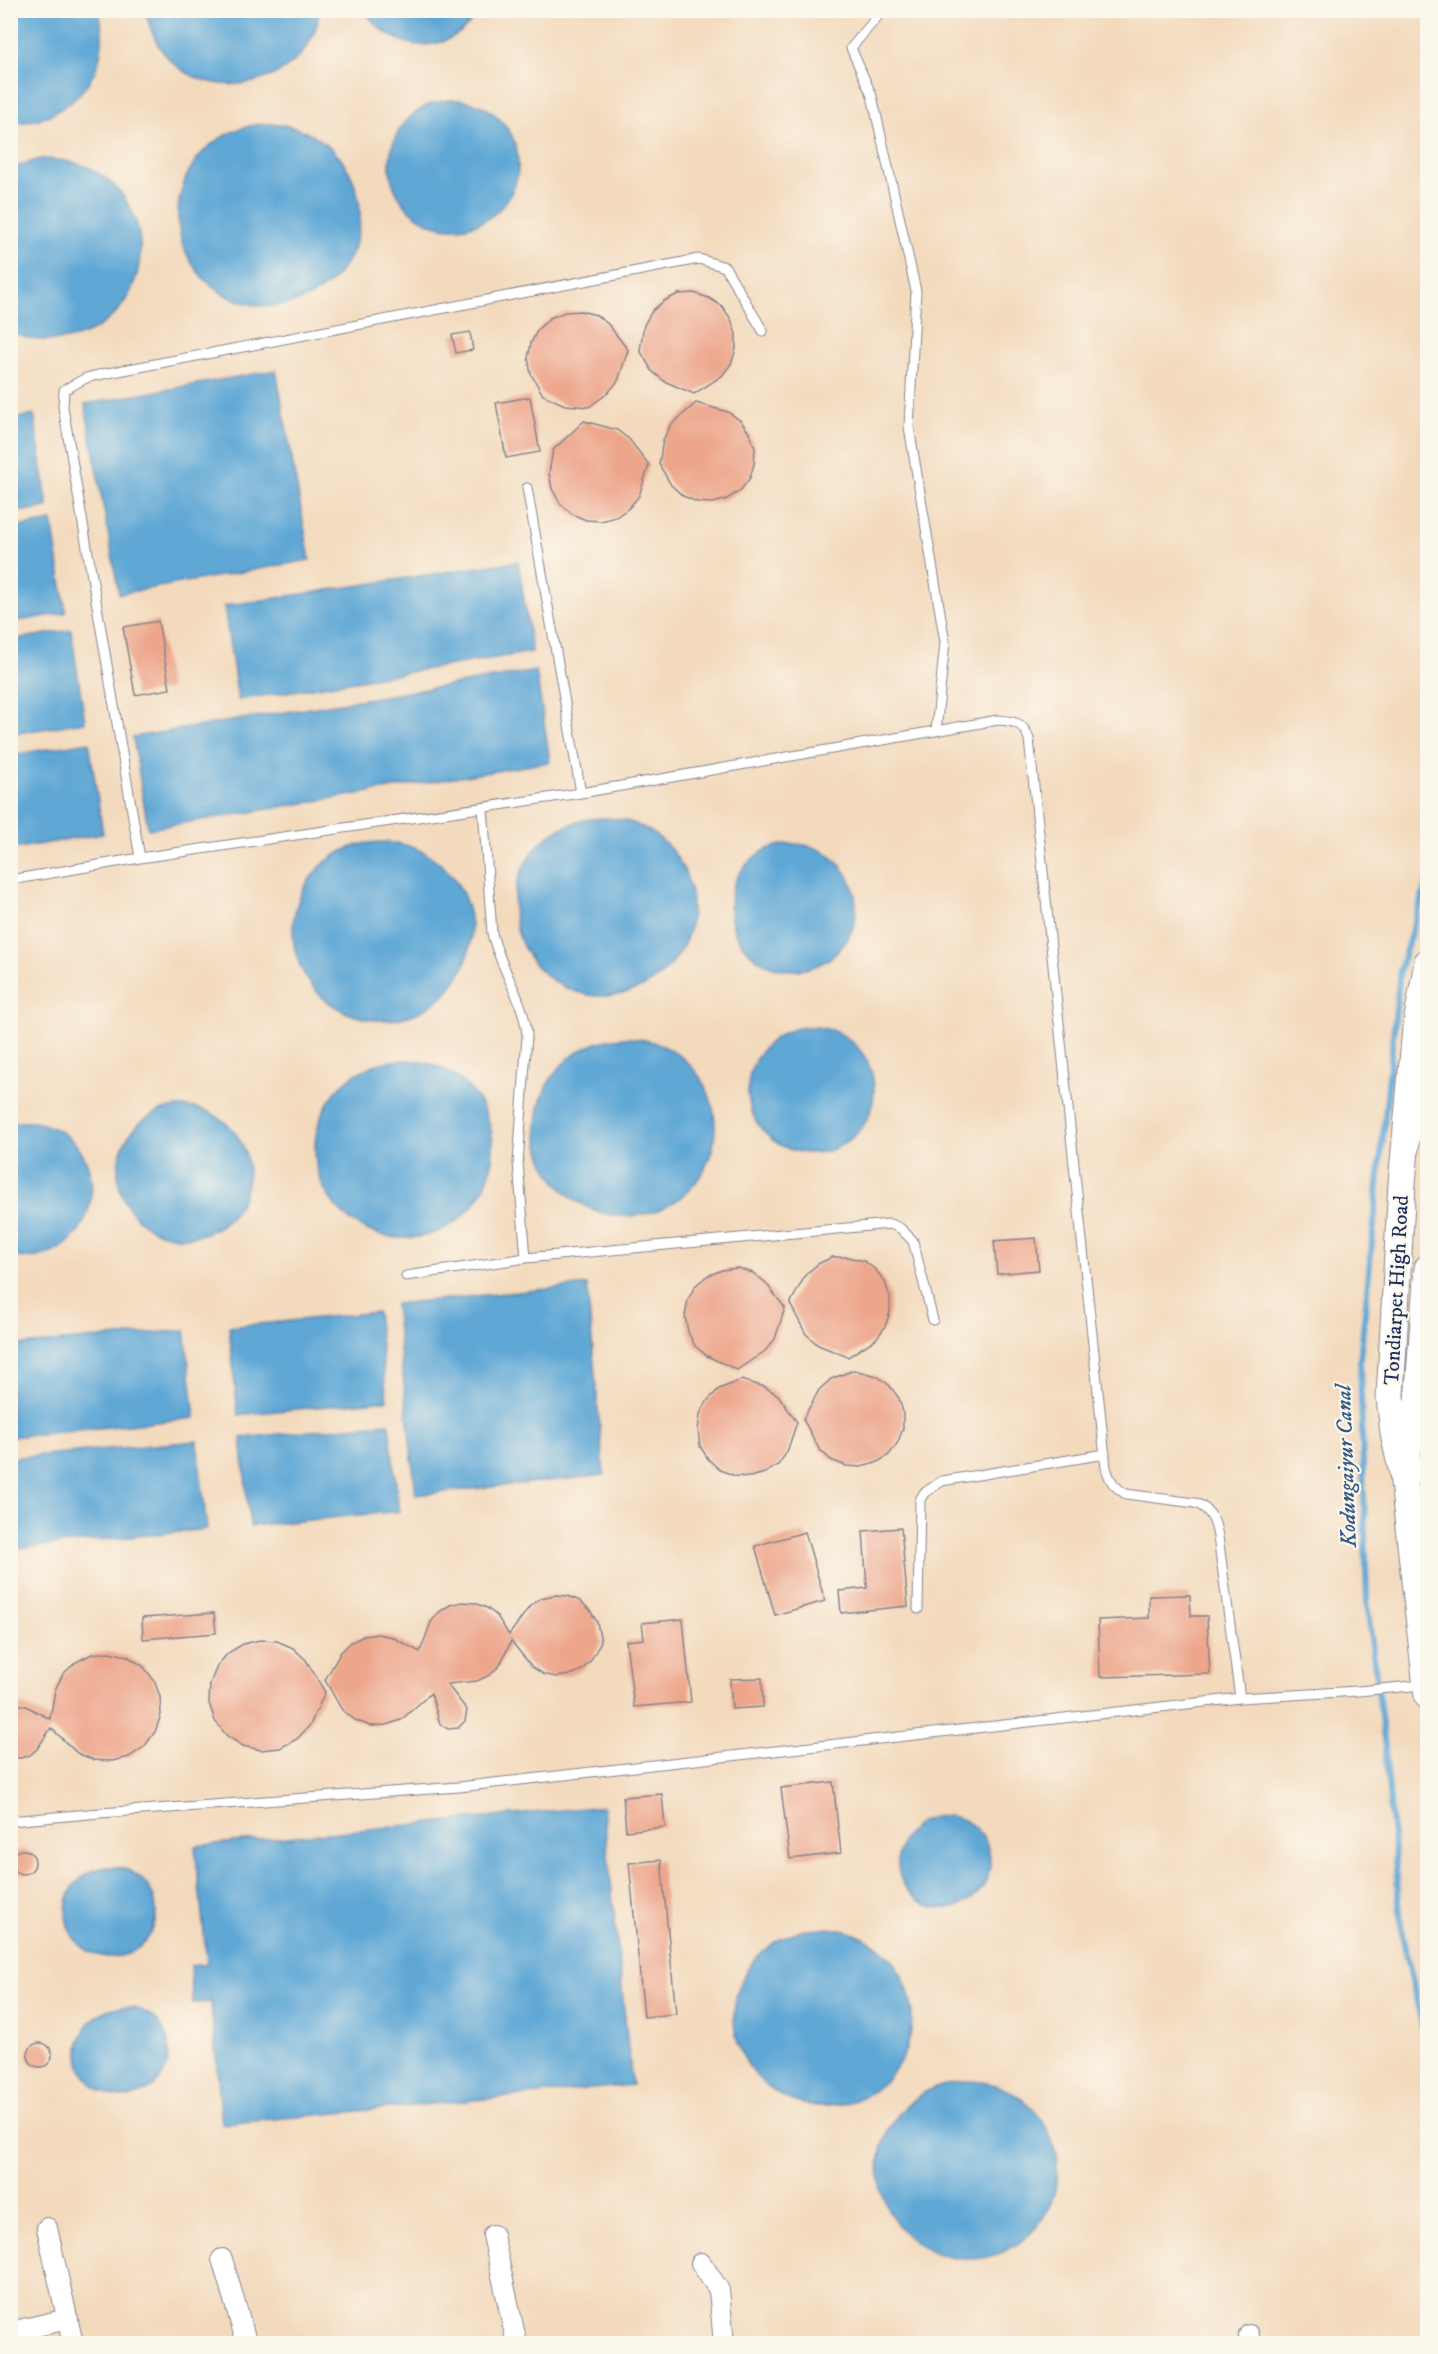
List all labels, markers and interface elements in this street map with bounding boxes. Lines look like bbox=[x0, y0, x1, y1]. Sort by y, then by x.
street label: Tondiarpet High Road bbox=[1379, 1194, 1415, 1386]
water label: Kodungaiyur Canal bbox=[1330, 1382, 1363, 1549]

